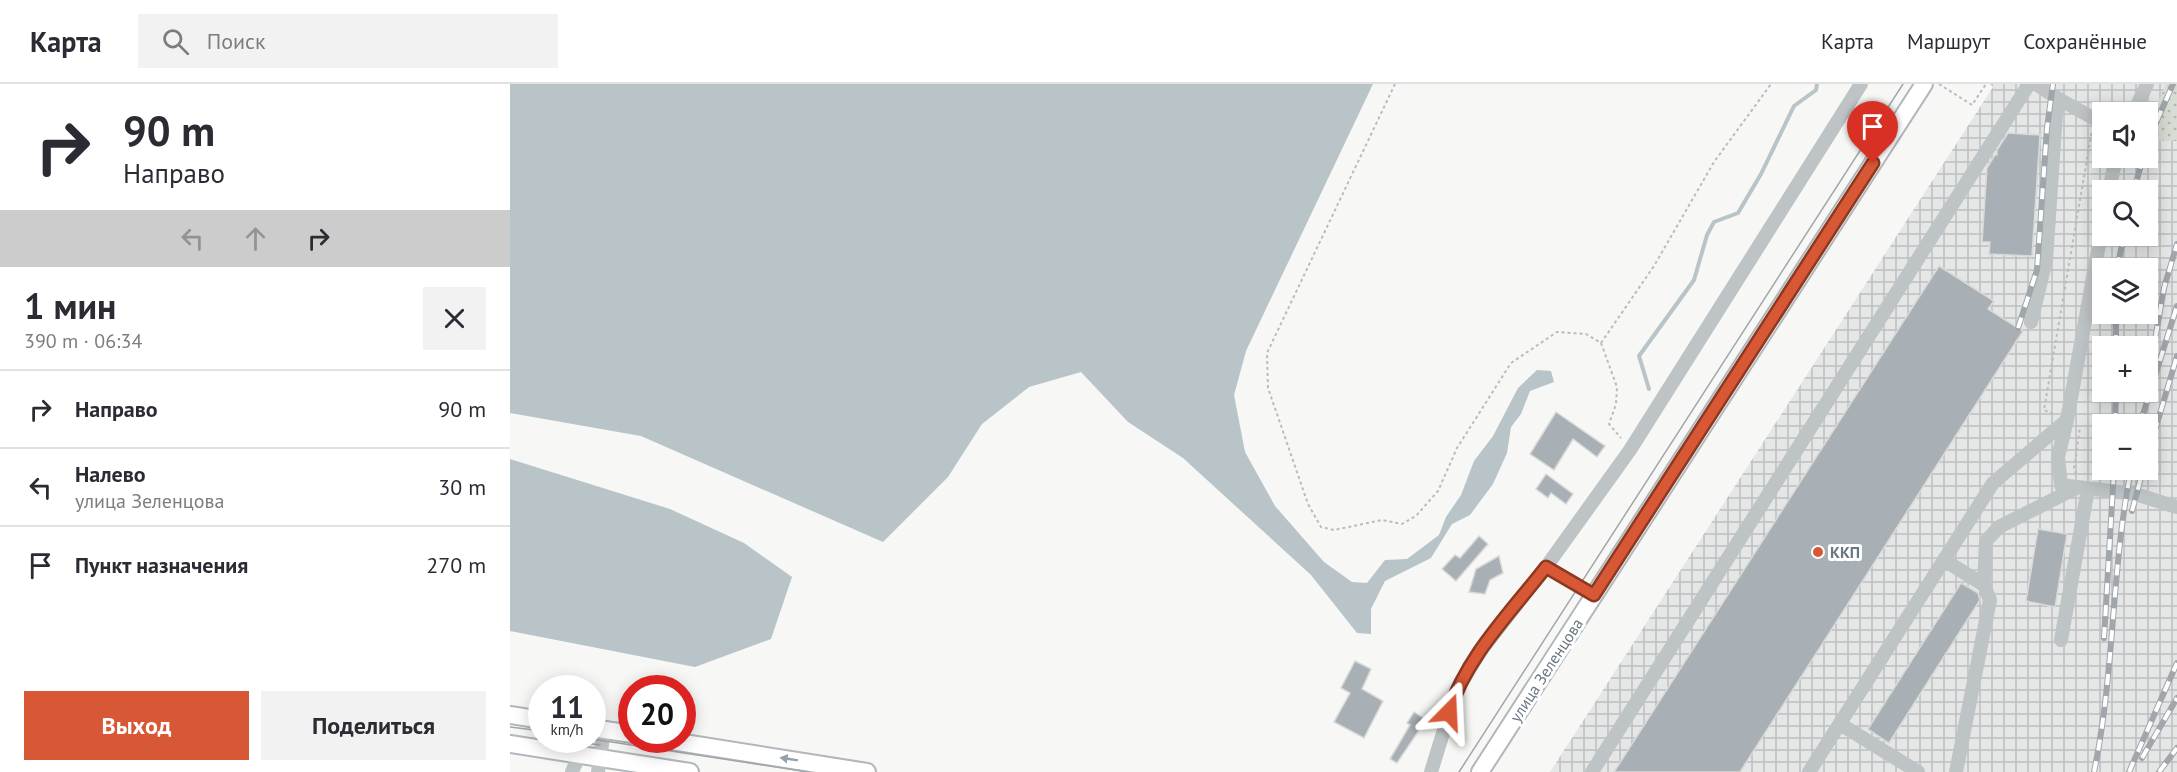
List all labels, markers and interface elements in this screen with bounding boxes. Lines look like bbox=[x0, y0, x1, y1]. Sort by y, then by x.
search box bbox=[138, 14, 558, 68]
text: Карта bbox=[30, 23, 102, 60]
icon: search bbox=[159, 25, 192, 58]
text: Поиск bbox=[207, 27, 266, 55]
text: Карта bbox=[1821, 28, 1874, 55]
text: Маршрут bbox=[1907, 28, 1990, 55]
text: Сохранённые bbox=[2023, 28, 2147, 55]
pin bbox=[1847, 101, 1898, 163]
map controls bbox=[2092, 102, 2158, 480]
button: sound bbox=[2092, 102, 2158, 168]
text: 90 m bbox=[123, 103, 215, 158]
icon: right bbox=[24, 108, 102, 186]
icon: arrive bbox=[1856, 110, 1889, 143]
text: Направо bbox=[123, 156, 225, 190]
button: search bbox=[2092, 180, 2158, 246]
icon: left bbox=[176, 222, 209, 255]
icon: ahead bbox=[239, 222, 272, 255]
icon: right bbox=[302, 222, 335, 255]
button: layers bbox=[2092, 258, 2158, 324]
text: 1 мин bbox=[24, 282, 116, 329]
button: close bbox=[423, 287, 486, 350]
text: 390 m · 06:34 bbox=[24, 328, 142, 354]
button: + bbox=[2092, 336, 2158, 402]
icon: right bbox=[24, 393, 57, 426]
text: Направо bbox=[75, 395, 158, 423]
text: 90 m bbox=[438, 395, 486, 423]
button: − bbox=[2092, 414, 2158, 480]
text: Налево bbox=[75, 460, 146, 488]
icon: left bbox=[24, 471, 57, 504]
text: 30 m bbox=[438, 473, 486, 501]
text: улица Зеленцова bbox=[75, 488, 224, 514]
place label: ККП bbox=[1830, 542, 1860, 562]
marker: ККП bbox=[1811, 545, 1825, 559]
icon: arrive bbox=[24, 549, 57, 582]
text: Пункт назначения bbox=[75, 551, 248, 579]
text: 270 m bbox=[426, 551, 486, 579]
street label: улица Зеленцова bbox=[1505, 614, 1587, 726]
speed limit sign: 20 bbox=[618, 675, 696, 753]
position arrow bbox=[1417, 680, 1481, 744]
text: 11 bbox=[550, 687, 584, 726]
button: Выход bbox=[24, 691, 249, 760]
button: Поделиться bbox=[261, 691, 486, 760]
text: km/h bbox=[551, 720, 583, 739]
one-way arrow bbox=[779, 755, 798, 764]

